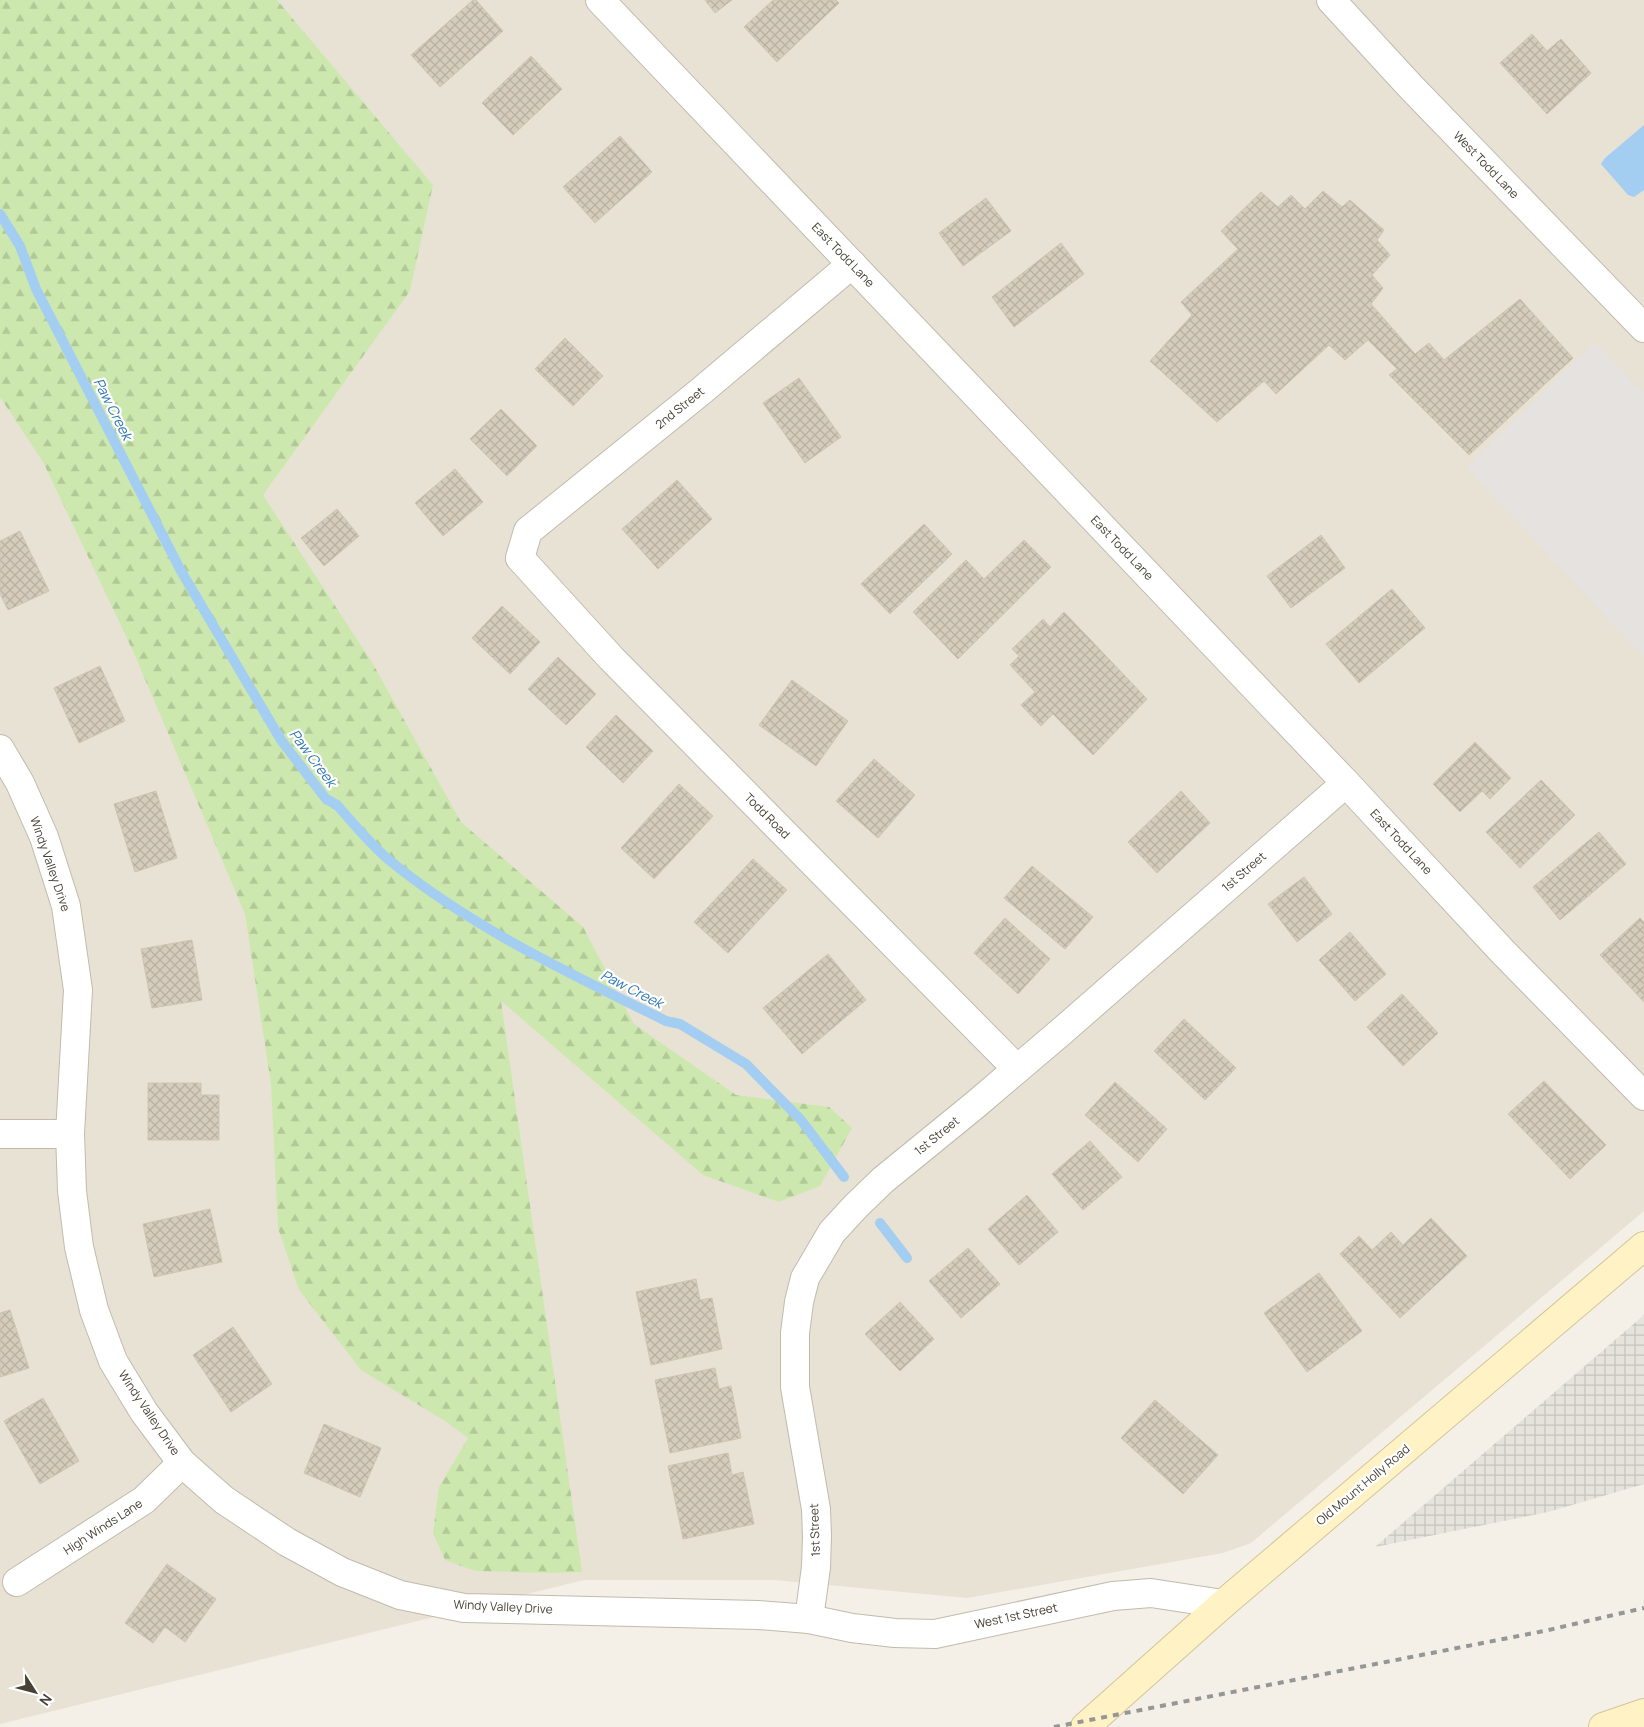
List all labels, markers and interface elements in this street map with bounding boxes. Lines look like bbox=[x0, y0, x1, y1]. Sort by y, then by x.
street label: West Todd Lane bbox=[1450, 127, 1523, 202]
street label: East Todd Lane bbox=[808, 219, 879, 291]
water label: Paw Creek bbox=[90, 374, 138, 445]
street label: 2nd Street bbox=[652, 382, 708, 433]
street label: East Todd Lane bbox=[1087, 512, 1158, 584]
water label: Paw Creek bbox=[286, 725, 343, 792]
street label: Todd Road bbox=[741, 789, 794, 842]
street label: East Todd Lane bbox=[1367, 805, 1436, 878]
street label: Windy Valley Drive bbox=[26, 814, 75, 914]
street label: 1st Street bbox=[1218, 848, 1270, 896]
water label: Paw Creek bbox=[598, 965, 668, 1013]
street label: 1st Street bbox=[911, 1112, 963, 1159]
street label: Windy Valley Drive bbox=[115, 1367, 184, 1459]
street label: Old Mount Holly Road bbox=[1312, 1440, 1413, 1529]
street label: High Winds Lane bbox=[60, 1495, 146, 1559]
street label: 1st Street bbox=[805, 1503, 824, 1557]
street label: Windy Valley Drive bbox=[453, 1595, 553, 1618]
street label: West 1st Street bbox=[973, 1598, 1059, 1633]
north arrow bbox=[10, 1667, 60, 1717]
text: N bbox=[35, 1690, 57, 1710]

